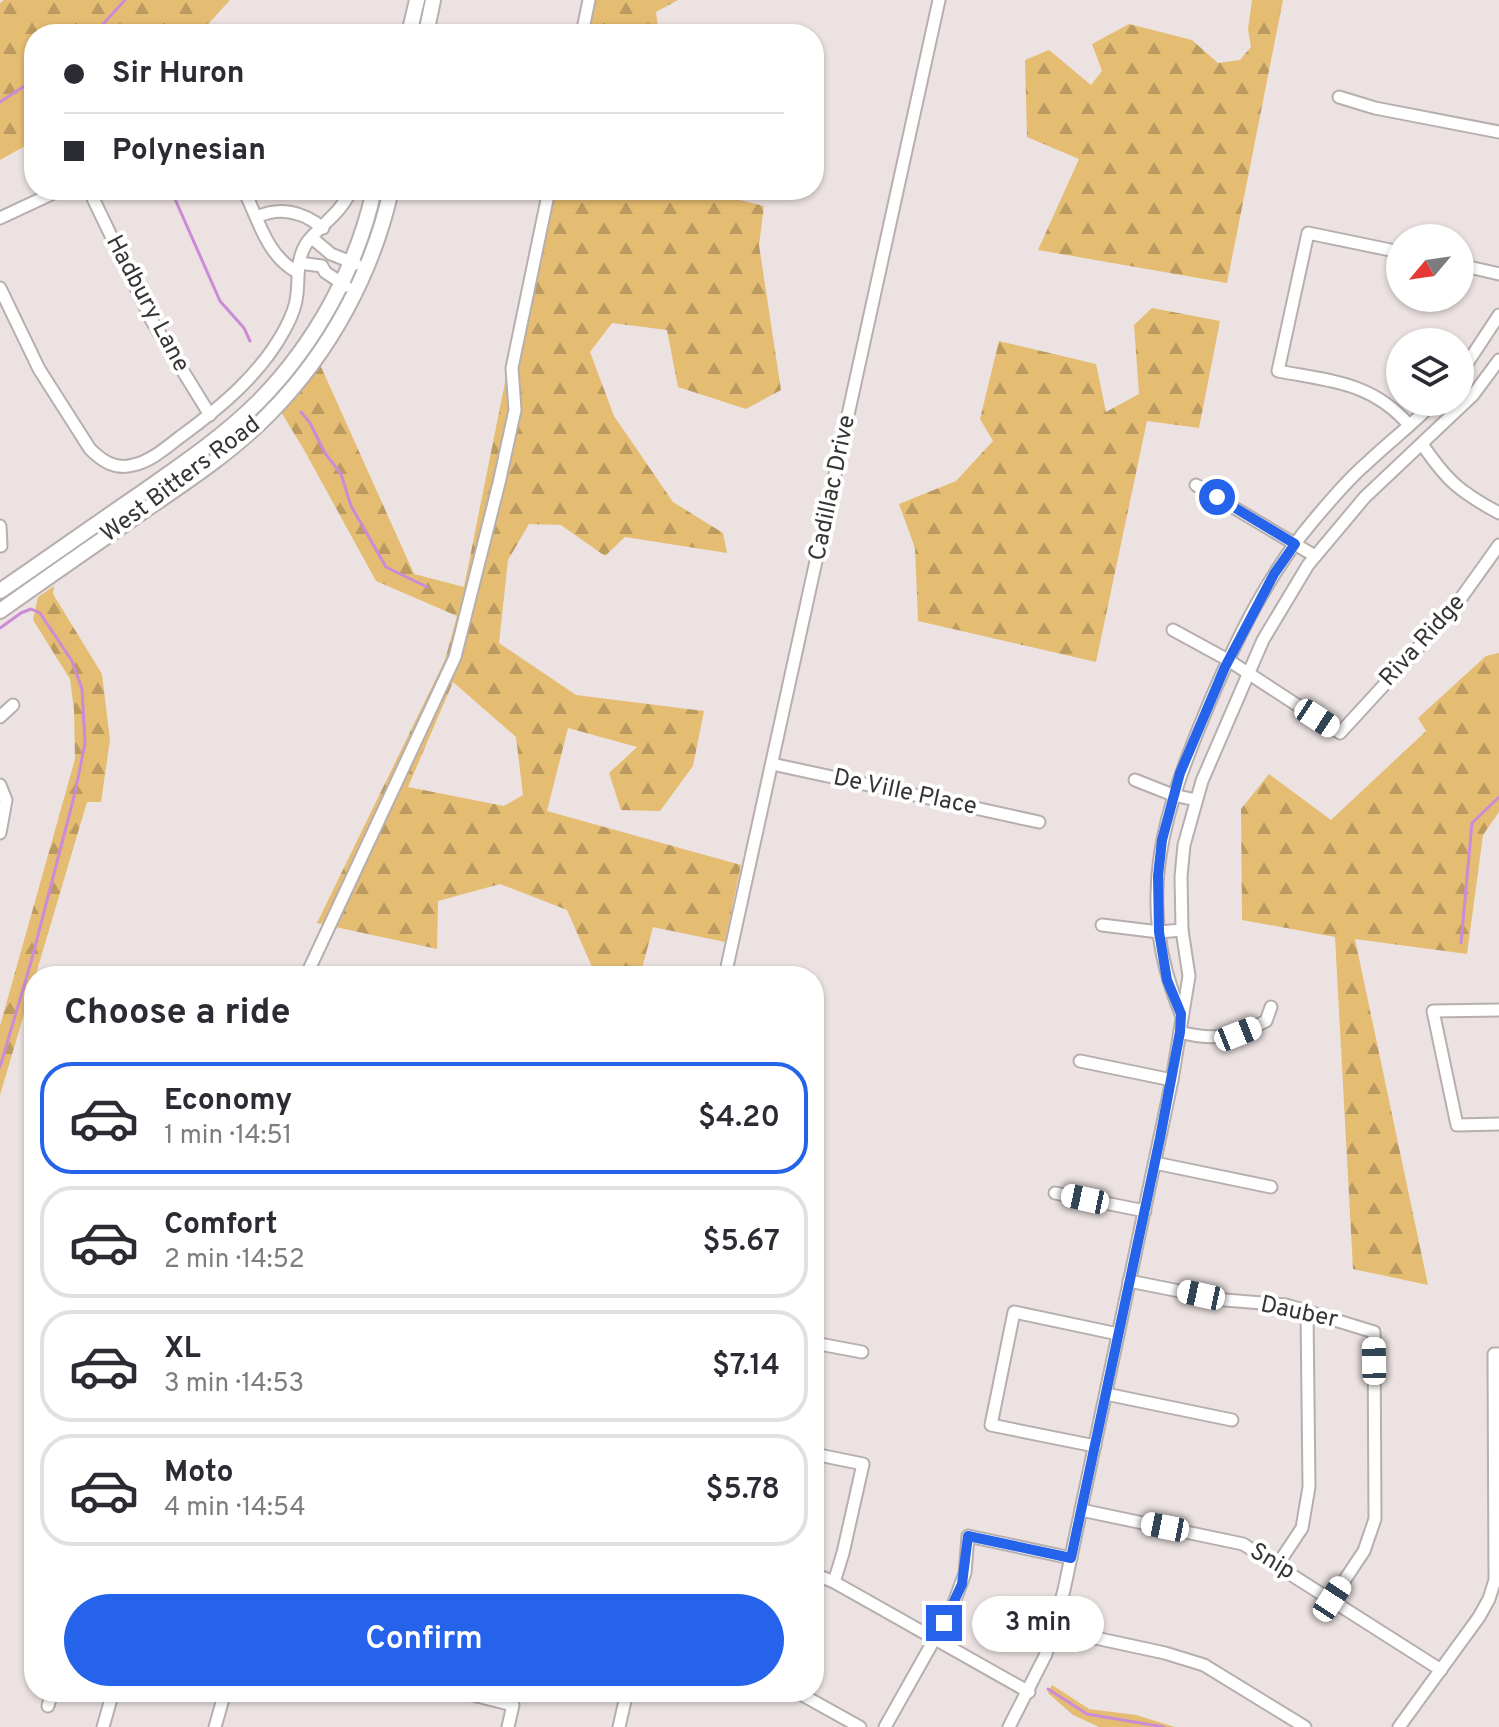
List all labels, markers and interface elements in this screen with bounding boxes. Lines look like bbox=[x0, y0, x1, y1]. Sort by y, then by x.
text: Sir Huron bbox=[112, 56, 245, 93]
text: Polynesian bbox=[112, 133, 266, 170]
north arrow bbox=[1386, 224, 1474, 312]
map controls bbox=[1386, 224, 1474, 416]
street label: Hadbury Lane bbox=[98, 230, 196, 378]
button: layers bbox=[1386, 328, 1474, 416]
street label: West Bitters Road bbox=[95, 410, 267, 550]
street label: Cadillac Drive bbox=[803, 412, 863, 564]
route start bbox=[1199, 479, 1235, 515]
street label: Riva Ridge bbox=[1374, 589, 1472, 693]
car bbox=[1290, 695, 1344, 741]
street label: De Ville Place bbox=[830, 763, 980, 823]
text: Choose a ride bbox=[64, 991, 290, 1037]
car bbox=[1211, 1014, 1265, 1054]
icon: car bbox=[68, 1082, 140, 1154]
text: Economy bbox=[164, 1083, 292, 1120]
text: $4.20 bbox=[698, 1100, 780, 1137]
text: 1 min · 14:51 bbox=[164, 1120, 292, 1153]
car bbox=[1059, 1182, 1111, 1216]
icon: car bbox=[68, 1206, 140, 1278]
text: Comfort bbox=[164, 1207, 277, 1244]
text: $5.67 bbox=[702, 1224, 780, 1261]
text: 2 min · 14:52 bbox=[164, 1244, 305, 1277]
car bbox=[1175, 1278, 1227, 1312]
street label: Dauber bbox=[1258, 1290, 1340, 1336]
icon: car bbox=[68, 1330, 140, 1402]
text: XL bbox=[164, 1331, 201, 1368]
car bbox=[1362, 1337, 1386, 1385]
text: $7.14 bbox=[712, 1348, 780, 1385]
text: 3 min · 14:53 bbox=[164, 1368, 304, 1401]
icon: car bbox=[68, 1454, 140, 1526]
text: Moto bbox=[164, 1455, 234, 1492]
text: $5.78 bbox=[705, 1472, 780, 1509]
text: 4 min · 14:54 bbox=[164, 1492, 306, 1525]
car bbox=[1139, 1511, 1191, 1543]
street label: Snip bbox=[1244, 1537, 1300, 1587]
car bbox=[1309, 1572, 1355, 1626]
button: Confirm bbox=[64, 1594, 784, 1686]
callout: 3 min bbox=[972, 1595, 1104, 1651]
route end bbox=[926, 1605, 962, 1641]
text: 3 min bbox=[1005, 1607, 1071, 1640]

